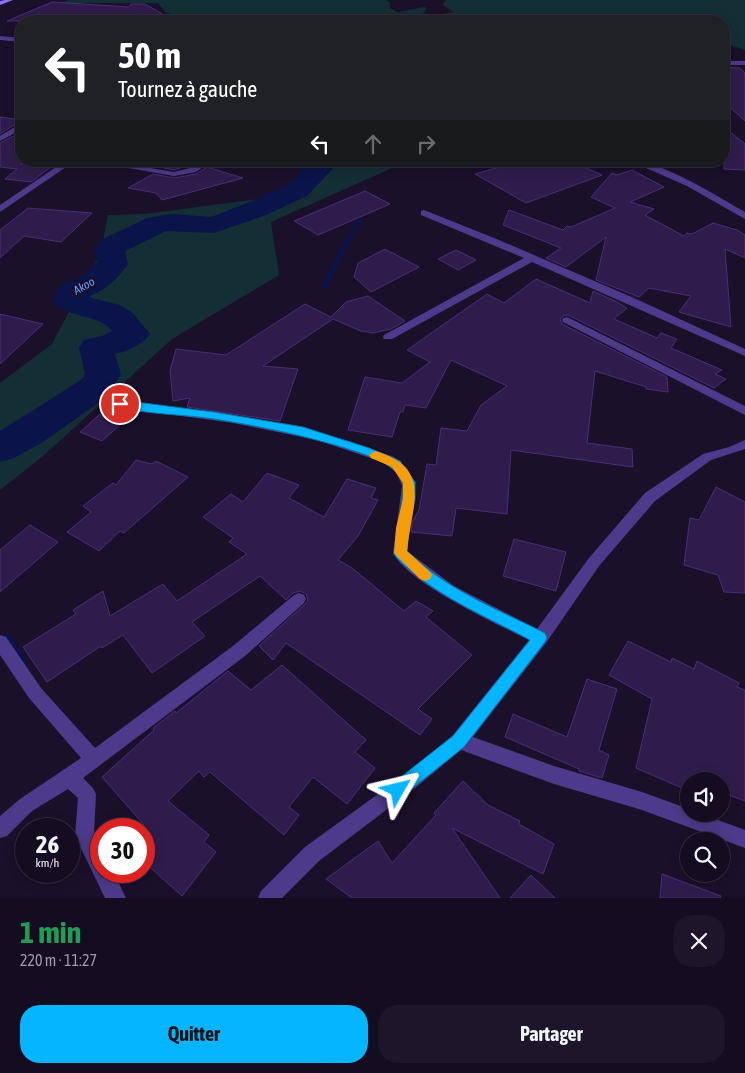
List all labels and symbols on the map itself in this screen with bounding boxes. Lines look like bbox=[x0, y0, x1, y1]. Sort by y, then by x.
water label: Akoo bbox=[70, 274, 97, 298]
pin bbox=[99, 383, 141, 425]
position arrow bbox=[371, 763, 423, 815]
speed limit sign: 30 bbox=[90, 818, 155, 883]

